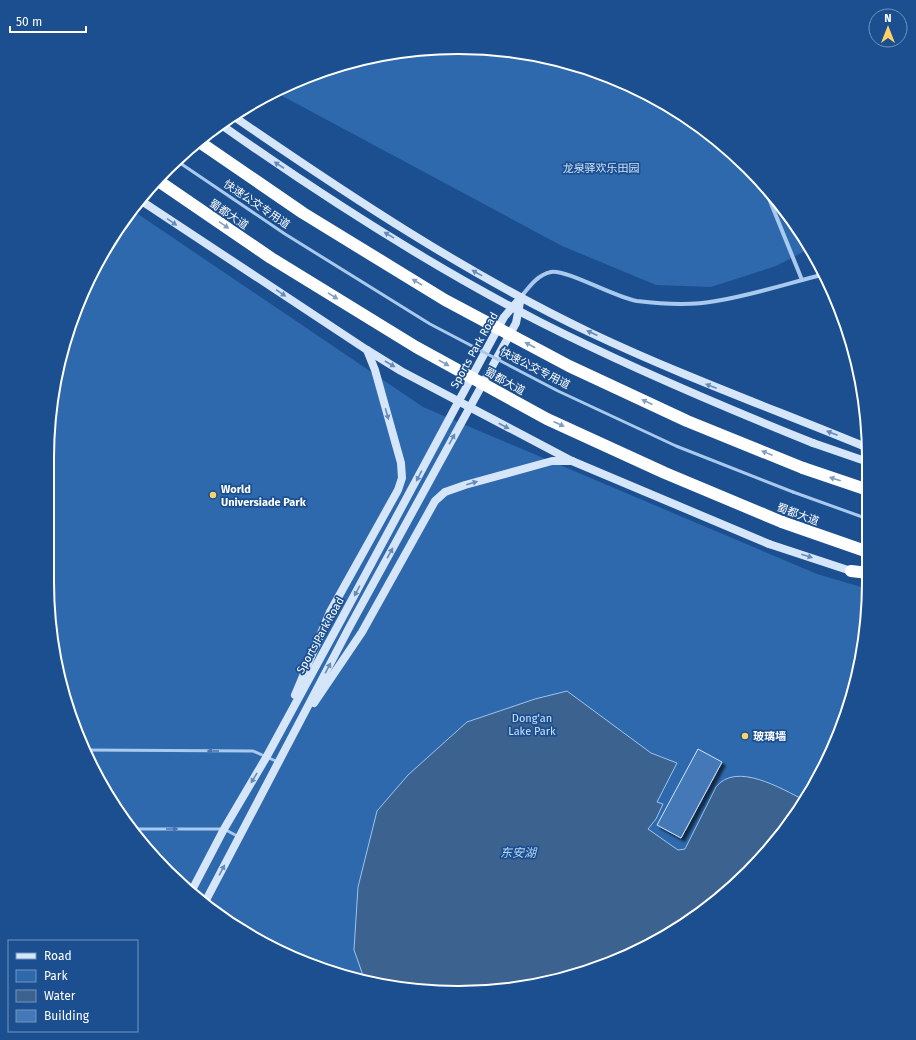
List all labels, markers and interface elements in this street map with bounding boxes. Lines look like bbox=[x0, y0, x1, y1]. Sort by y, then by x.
scale bar bbox=[10, 8, 86, 34]
north arrow bbox=[868, 8, 908, 48]
text: N bbox=[884, 12, 892, 25]
text: 50 m bbox=[16, 15, 42, 29]
one-way arrow bbox=[274, 161, 285, 169]
park label: 龙泉驿欢乐田园 bbox=[563, 162, 640, 175]
street label: 快速公交专用道 bbox=[221, 177, 292, 231]
street label: 蜀都大道 bbox=[207, 197, 251, 232]
one-way arrow bbox=[166, 218, 178, 225]
one-way arrow bbox=[219, 221, 229, 229]
one-way arrow bbox=[383, 232, 395, 239]
one-way arrow bbox=[471, 269, 483, 276]
one-way arrow bbox=[411, 279, 423, 286]
one-way arrow bbox=[275, 290, 286, 297]
one-way arrow bbox=[328, 292, 338, 300]
street label: Sports Park Road bbox=[448, 310, 501, 391]
one-way arrow bbox=[586, 330, 598, 336]
one-way arrow bbox=[524, 342, 536, 349]
street label: 快速公交专用道 bbox=[498, 345, 572, 392]
one-way arrow bbox=[439, 359, 450, 366]
one-way arrow bbox=[385, 360, 395, 368]
street label: 蜀都大道 bbox=[482, 365, 527, 398]
one-way arrow bbox=[704, 382, 716, 388]
one-way arrow bbox=[641, 399, 653, 405]
one-way arrow bbox=[384, 408, 390, 420]
one-way arrow bbox=[553, 421, 565, 427]
one-way arrow bbox=[498, 422, 510, 429]
one-way arrow bbox=[825, 430, 837, 436]
one-way arrow bbox=[448, 433, 455, 445]
one-way arrow bbox=[760, 450, 772, 456]
one-way arrow bbox=[415, 470, 422, 482]
one-way arrow bbox=[829, 475, 841, 481]
one-way arrow bbox=[466, 480, 478, 486]
place label: World Universiade Park bbox=[221, 483, 307, 509]
marker: World Universiade Park bbox=[208, 490, 218, 500]
street label: 蜀都大道 bbox=[775, 501, 821, 528]
one-way arrow bbox=[386, 548, 393, 559]
one-way arrow bbox=[801, 554, 813, 560]
one-way arrow bbox=[354, 585, 360, 597]
street label: Sports Park Road bbox=[294, 595, 347, 676]
one-way arrow bbox=[325, 662, 331, 674]
park label: Dong'an Lake Park bbox=[508, 712, 556, 738]
place label: 玻璃墙 bbox=[753, 730, 786, 743]
marker: 玻璃墙 bbox=[740, 731, 750, 741]
one-way arrow bbox=[206, 748, 219, 754]
one-way arrow bbox=[250, 772, 257, 784]
one-way arrow bbox=[166, 826, 179, 832]
water label: 东安湖 bbox=[500, 846, 538, 860]
one-way arrow bbox=[219, 864, 225, 876]
legend bbox=[8, 940, 138, 1032]
text: Road bbox=[44, 949, 72, 963]
text: Park bbox=[44, 969, 68, 983]
text: Water bbox=[44, 989, 76, 1003]
text: Building bbox=[44, 1009, 90, 1023]

